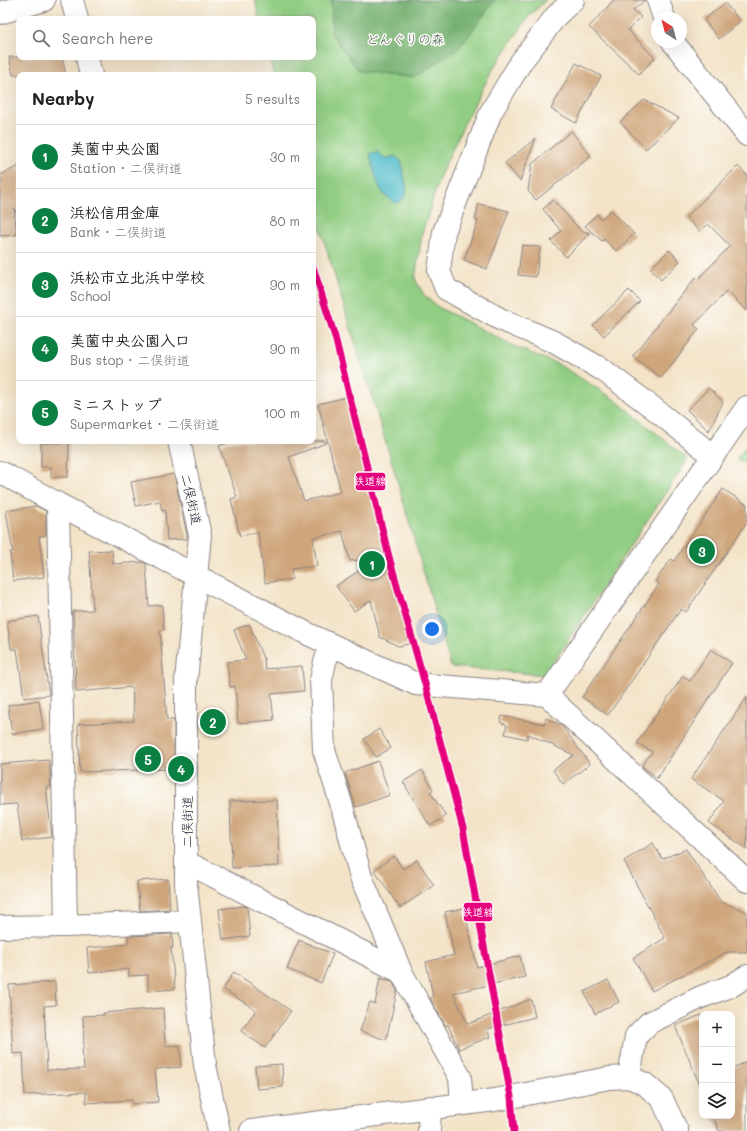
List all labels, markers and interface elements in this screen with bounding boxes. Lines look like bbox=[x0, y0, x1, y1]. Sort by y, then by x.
north arrow bbox=[651, 12, 687, 48]
search box bbox=[16, 16, 316, 60]
icon: search bbox=[30, 27, 52, 49]
text: Search here bbox=[62, 28, 153, 48]
park label: どんぐりの森 bbox=[366, 30, 444, 47]
text: Nearby bbox=[32, 87, 94, 109]
text: 5 results bbox=[245, 90, 300, 107]
text: 美薗中央公園 bbox=[70, 138, 160, 158]
text: 1 bbox=[42, 148, 48, 165]
text: 30 m bbox=[270, 148, 300, 165]
text: Station · 二俣街道 bbox=[70, 159, 182, 176]
text: 浜松信用金庫 bbox=[70, 202, 160, 222]
text: 2 bbox=[41, 212, 49, 229]
text: 80 m bbox=[270, 212, 300, 229]
text: Bank · 二俣街道 bbox=[70, 223, 166, 240]
text: 浜松市立北浜中学校 bbox=[70, 267, 205, 287]
text: 3 bbox=[41, 276, 49, 293]
text: 90 m bbox=[270, 276, 300, 293]
text: School bbox=[70, 287, 111, 304]
text: 美薗中央公園入口 bbox=[70, 330, 190, 350]
text: 4 bbox=[41, 340, 49, 357]
text: 90 m bbox=[270, 340, 300, 357]
text: Bus stop · 二俣街道 bbox=[70, 351, 189, 368]
text: ミニストップ bbox=[70, 394, 162, 414]
text: 5 bbox=[41, 404, 49, 421]
text: 100 m bbox=[264, 404, 300, 421]
text: Supermarket · 二俣街道 bbox=[70, 415, 219, 432]
street label: 二俣街道 bbox=[178, 472, 206, 526]
line badge: 鉄道線 bbox=[355, 472, 386, 491]
text: 鉄道線 bbox=[354, 473, 387, 488]
pin: 3 bbox=[689, 536, 715, 566]
pin: 1 bbox=[359, 549, 385, 579]
your location bbox=[422, 619, 442, 639]
pin: 2 bbox=[200, 707, 226, 737]
pin: 5 bbox=[135, 744, 161, 774]
pin: 4 bbox=[168, 754, 194, 784]
street label: 二俣街道 bbox=[178, 796, 195, 848]
line badge: 鉄道線 bbox=[463, 902, 493, 922]
text: 鉄道線 bbox=[462, 904, 495, 919]
map controls bbox=[699, 1011, 735, 1119]
button: + bbox=[699, 1011, 735, 1047]
button: − bbox=[699, 1047, 735, 1083]
button: layers bbox=[699, 1083, 735, 1119]

